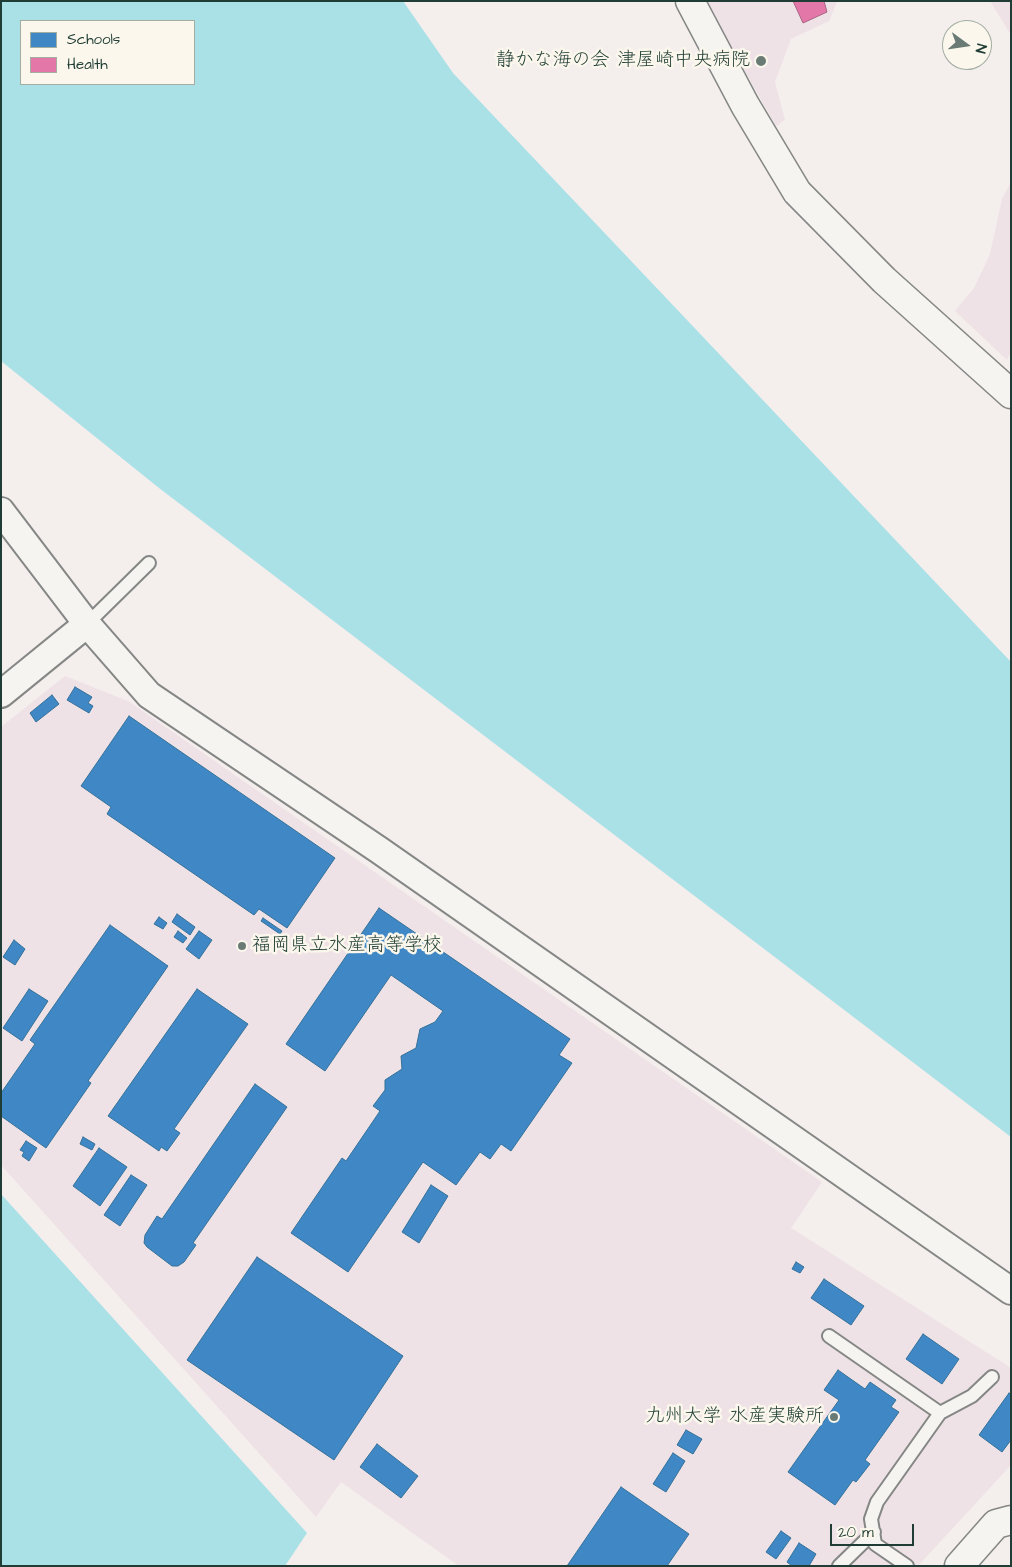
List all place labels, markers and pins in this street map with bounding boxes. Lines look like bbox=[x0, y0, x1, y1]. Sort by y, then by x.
place label: 静かな海の会 津屋崎中央病院 bbox=[495, 50, 750, 72]
marker: 静かな海の会 津屋崎中央病院 bbox=[754, 54, 768, 68]
place label: 福岡県立水産高等学校 bbox=[252, 935, 442, 957]
marker: 福岡県立水産高等学校 bbox=[236, 940, 248, 952]
place label: 九州大学 水産実験所 bbox=[645, 1406, 824, 1428]
marker: 九州大学 水産実験所 bbox=[828, 1411, 840, 1423]

